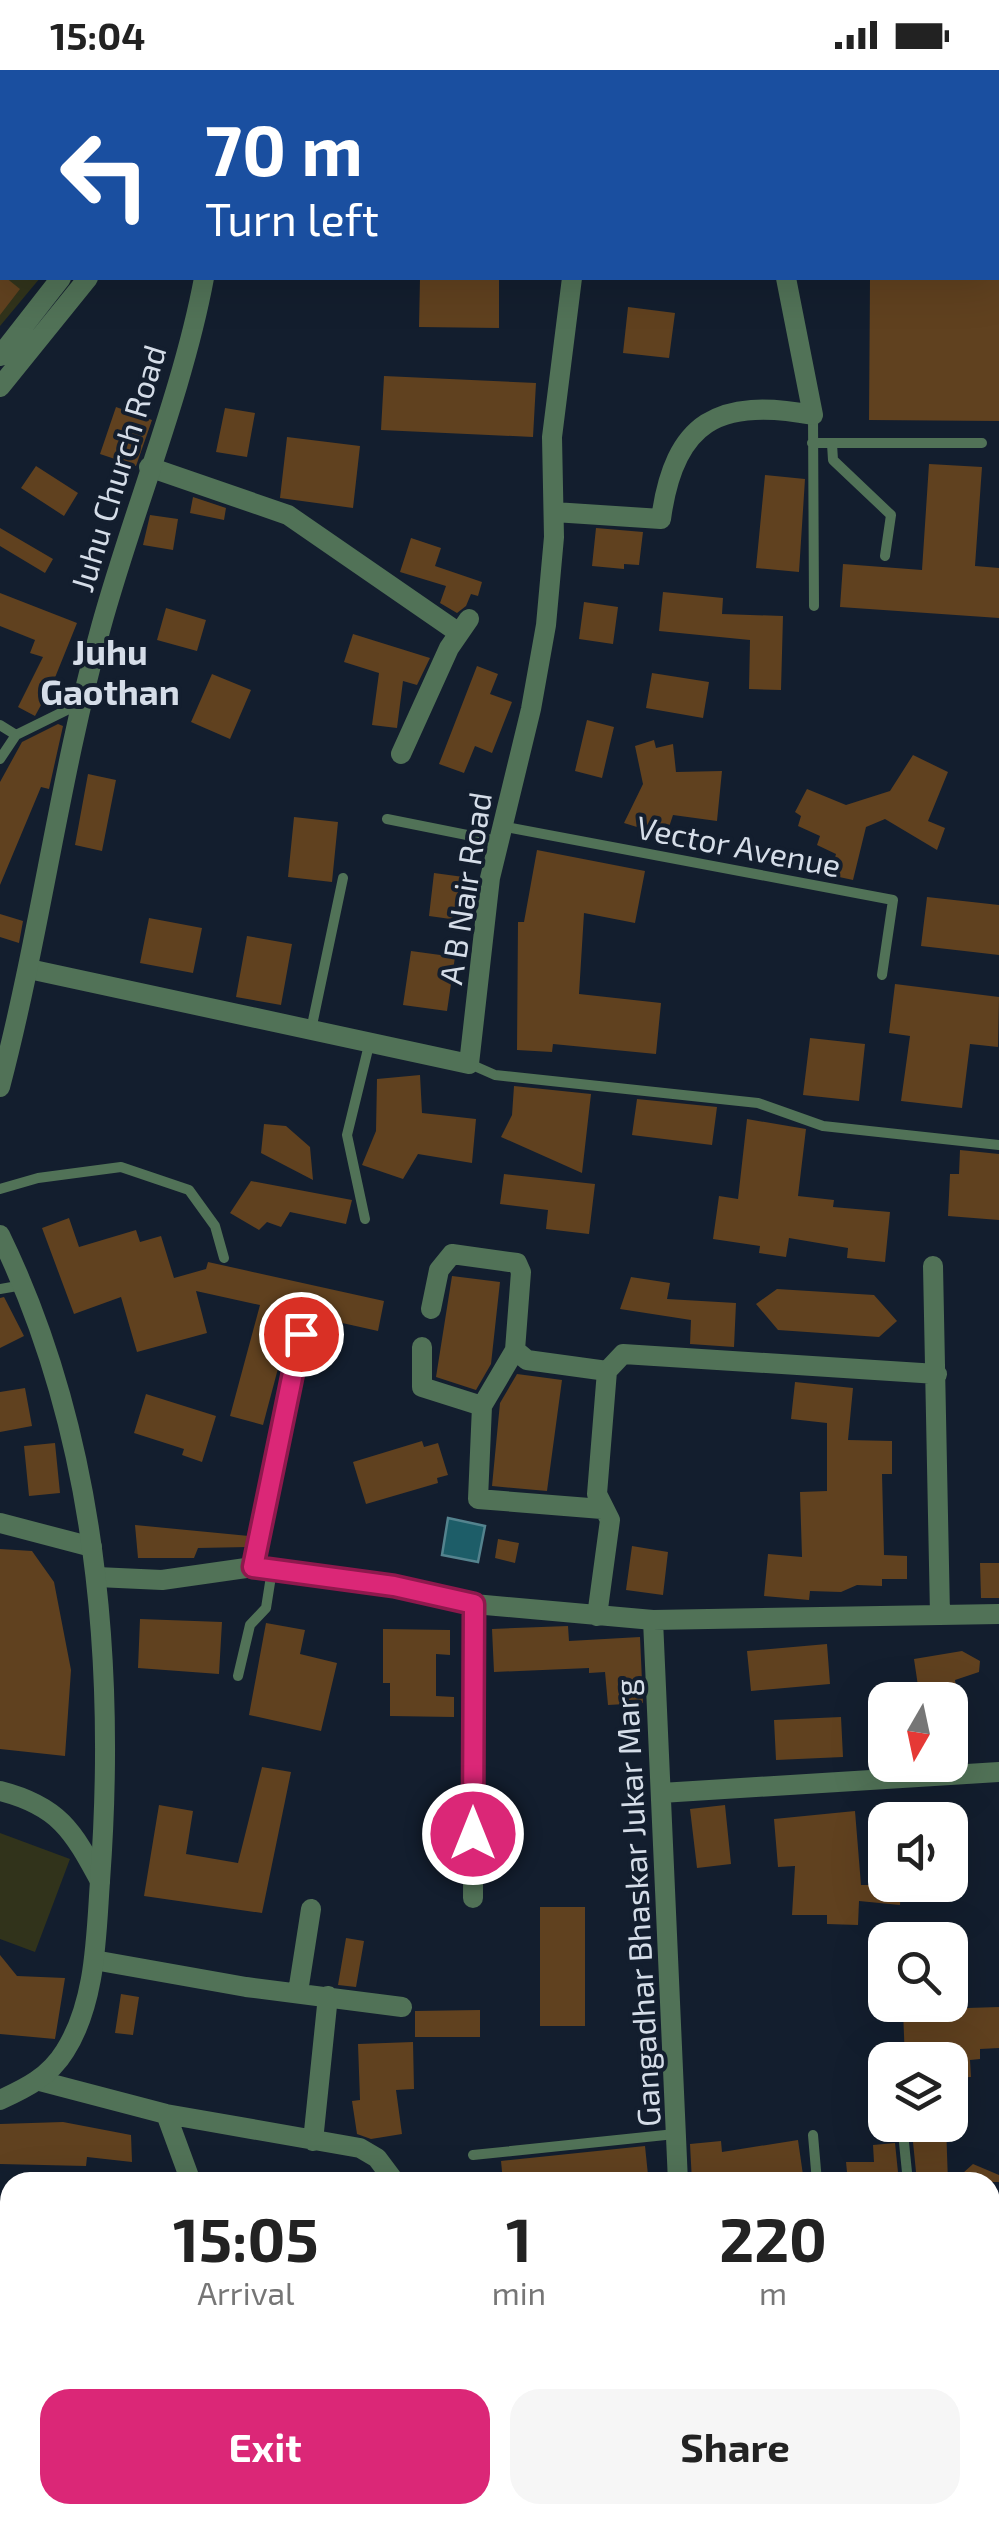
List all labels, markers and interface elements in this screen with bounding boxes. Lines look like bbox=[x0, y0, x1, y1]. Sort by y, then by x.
text: 15:04 bbox=[50, 12, 145, 58]
text: 70 m bbox=[205, 106, 363, 190]
icon: left bbox=[40, 110, 170, 240]
text: Turn left bbox=[205, 191, 379, 245]
street label: Juhu Church Road bbox=[61, 340, 173, 596]
district label: Juhu Gaothan bbox=[40, 630, 180, 712]
street label: A B Nair Road bbox=[430, 789, 498, 987]
street label: Vector Avenue bbox=[634, 807, 844, 883]
pin bbox=[259, 1292, 344, 1377]
icon: arrive bbox=[274, 1307, 329, 1362]
street label: Gangadhar Bhaskar Jukar Marg bbox=[605, 1678, 667, 2128]
north arrow bbox=[868, 1682, 968, 1782]
map controls bbox=[868, 1682, 968, 2142]
position arrow bbox=[421, 1782, 525, 1886]
button: sound bbox=[868, 1802, 968, 1902]
button: search bbox=[868, 1922, 968, 2022]
button: layers bbox=[868, 2042, 968, 2142]
text: 15:05 bbox=[173, 2202, 319, 2274]
text: 1 bbox=[506, 2202, 532, 2274]
text: 220 bbox=[719, 2202, 827, 2274]
text: Arrival bbox=[197, 2273, 295, 2311]
text: min bbox=[492, 2273, 546, 2311]
text: m bbox=[759, 2273, 787, 2311]
button: Exit bbox=[40, 2389, 490, 2504]
button: Share bbox=[510, 2389, 960, 2504]

